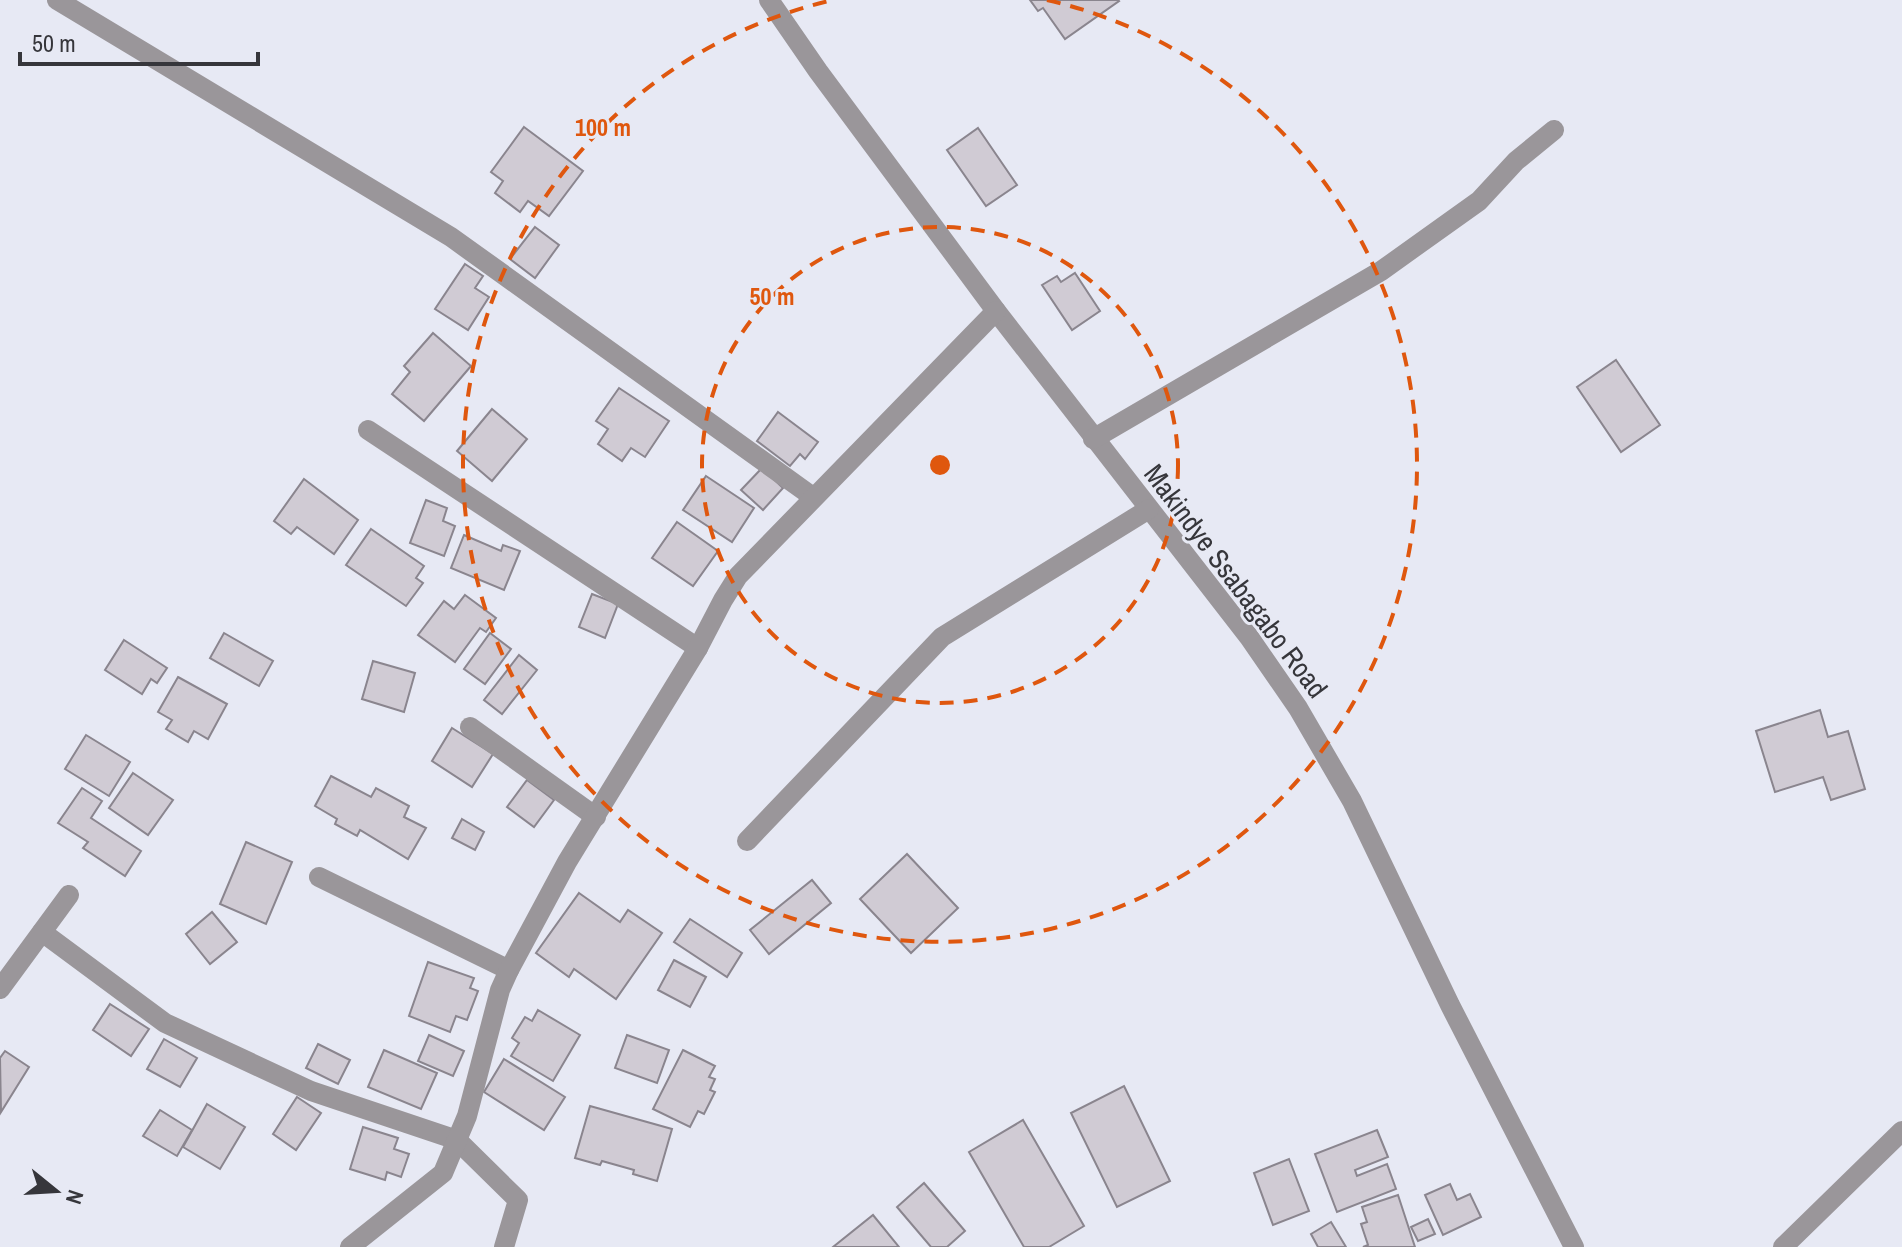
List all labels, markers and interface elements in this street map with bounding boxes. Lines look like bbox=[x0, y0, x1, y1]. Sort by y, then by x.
scale bar bbox=[20, 16, 258, 66]
text: 50 m bbox=[32, 27, 76, 59]
text: 100 m bbox=[575, 111, 631, 143]
text: 50 m bbox=[750, 280, 794, 312]
centre of rings bbox=[926, 451, 954, 479]
street label: Makindye Ssabagabo Road bbox=[1136, 456, 1336, 706]
north arrow bbox=[16, 1151, 96, 1231]
text: N bbox=[59, 1186, 91, 1208]

